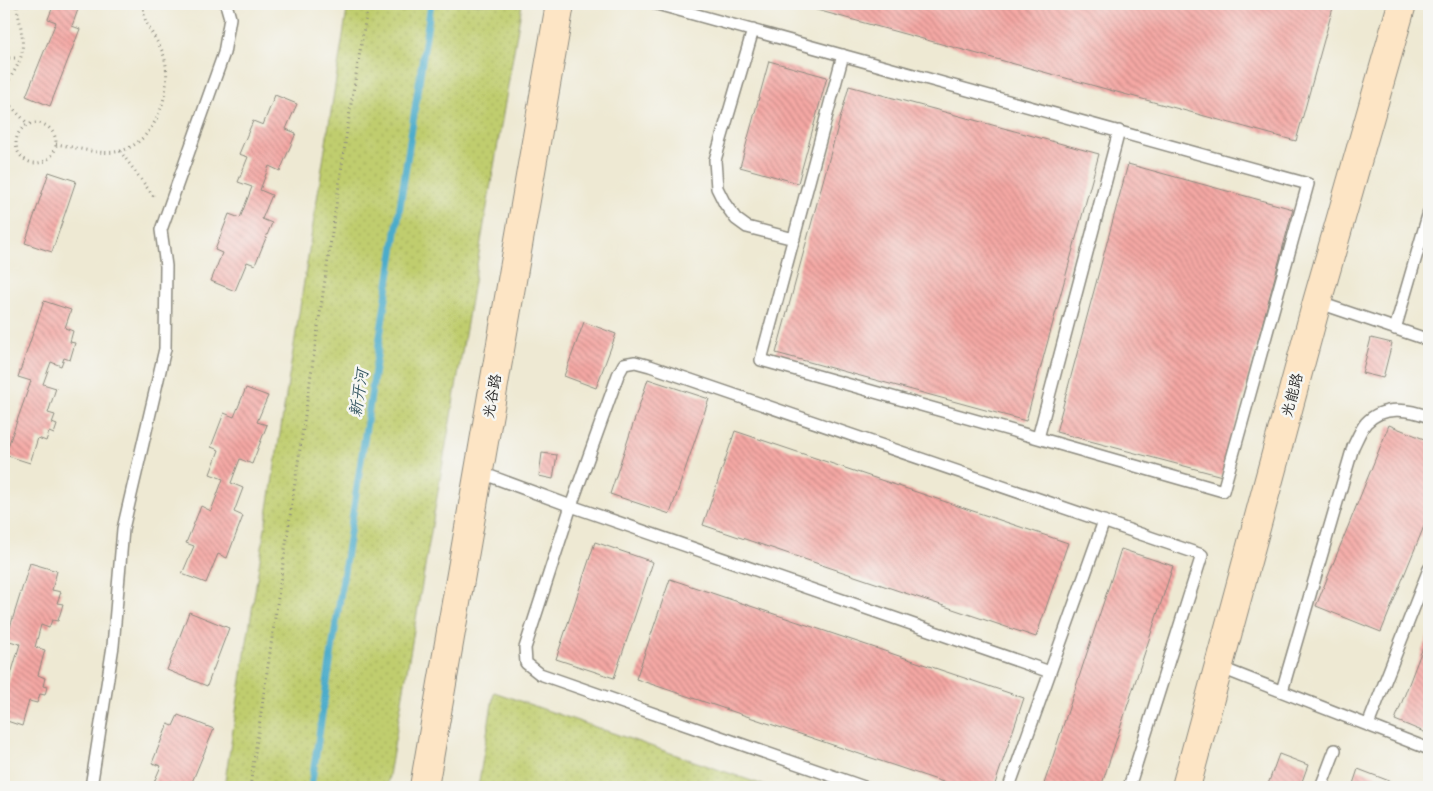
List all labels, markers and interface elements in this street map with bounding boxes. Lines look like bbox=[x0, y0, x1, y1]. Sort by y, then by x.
water label: 新开河 bbox=[340, 364, 377, 419]
street label: 光能路 bbox=[1274, 370, 1310, 420]
street label: 光谷路 bbox=[475, 372, 509, 420]

